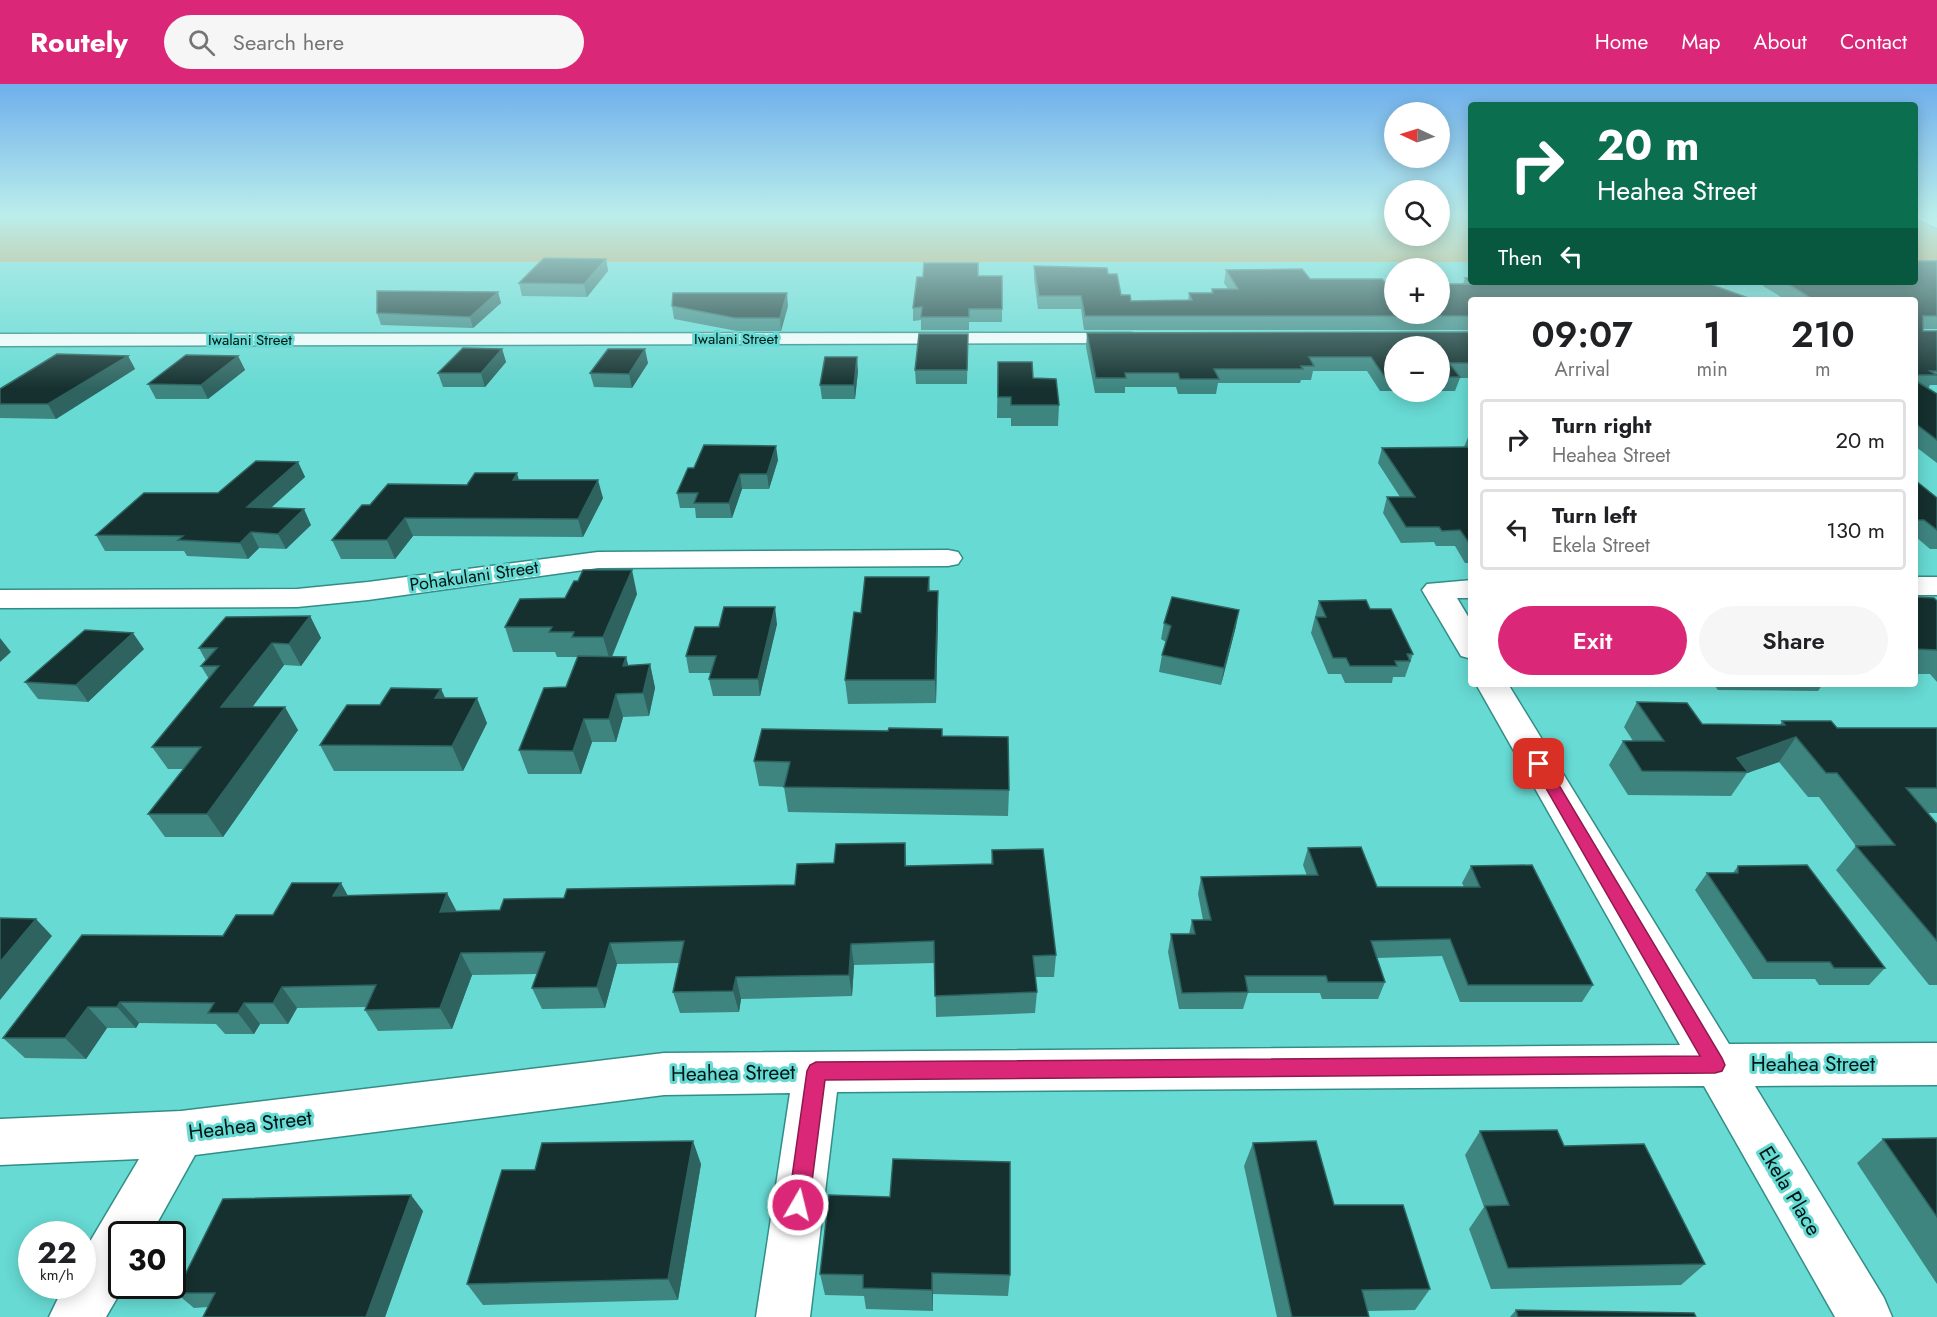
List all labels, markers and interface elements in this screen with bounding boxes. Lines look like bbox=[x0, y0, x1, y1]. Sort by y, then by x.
search box bbox=[164, 15, 584, 69]
text: Routely bbox=[30, 22, 128, 63]
icon: search bbox=[185, 26, 218, 59]
text: Search here bbox=[233, 26, 344, 58]
text: Home bbox=[1595, 27, 1648, 57]
text: Map bbox=[1681, 27, 1721, 57]
text: About bbox=[1754, 27, 1807, 57]
text: Contact bbox=[1840, 27, 1907, 57]
north arrow bbox=[1384, 102, 1450, 168]
map controls bbox=[1384, 102, 1450, 402]
text: 20 m bbox=[1597, 115, 1699, 176]
icon: right bbox=[1498, 126, 1576, 204]
text: Heahea Street bbox=[1597, 171, 1757, 210]
button: search bbox=[1384, 180, 1450, 246]
icon: left bbox=[1555, 240, 1588, 273]
text: Then bbox=[1498, 241, 1543, 273]
button: + bbox=[1384, 258, 1450, 324]
text: 09:07 bbox=[1531, 308, 1633, 360]
text: 1 bbox=[1703, 308, 1721, 360]
text: 210 bbox=[1791, 308, 1855, 360]
street label: Iwalani Street bbox=[694, 328, 778, 350]
street label: Iwalani Street bbox=[208, 329, 292, 351]
button: − bbox=[1384, 336, 1450, 402]
text: Arrival bbox=[1555, 355, 1610, 384]
text: min bbox=[1696, 355, 1728, 384]
text: m bbox=[1815, 355, 1831, 384]
text: Turn right bbox=[1552, 409, 1652, 441]
icon: right bbox=[1501, 423, 1534, 456]
text: 20 m bbox=[1836, 424, 1885, 456]
text: Heahea Street bbox=[1552, 441, 1670, 470]
text: Turn left bbox=[1552, 499, 1637, 531]
icon: left bbox=[1501, 513, 1534, 546]
text: 130 m bbox=[1826, 514, 1885, 546]
text: Ekela Street bbox=[1552, 531, 1650, 560]
street label: Pohakulani Street bbox=[408, 554, 541, 598]
button: Exit bbox=[1498, 606, 1687, 675]
button: Share bbox=[1699, 606, 1888, 675]
pin bbox=[1513, 738, 1564, 789]
icon: arrive bbox=[1522, 747, 1555, 780]
street label: Heahea Street bbox=[1751, 1049, 1875, 1079]
street label: Heahea Street bbox=[671, 1057, 795, 1089]
street label: Heahea Street bbox=[186, 1103, 314, 1147]
street label: Ekela Place bbox=[1751, 1140, 1829, 1242]
position arrow bbox=[766, 1173, 830, 1237]
speed limit sign: 30 bbox=[108, 1221, 186, 1299]
text: 22 bbox=[37, 1231, 77, 1274]
text: km/h bbox=[40, 1264, 74, 1286]

